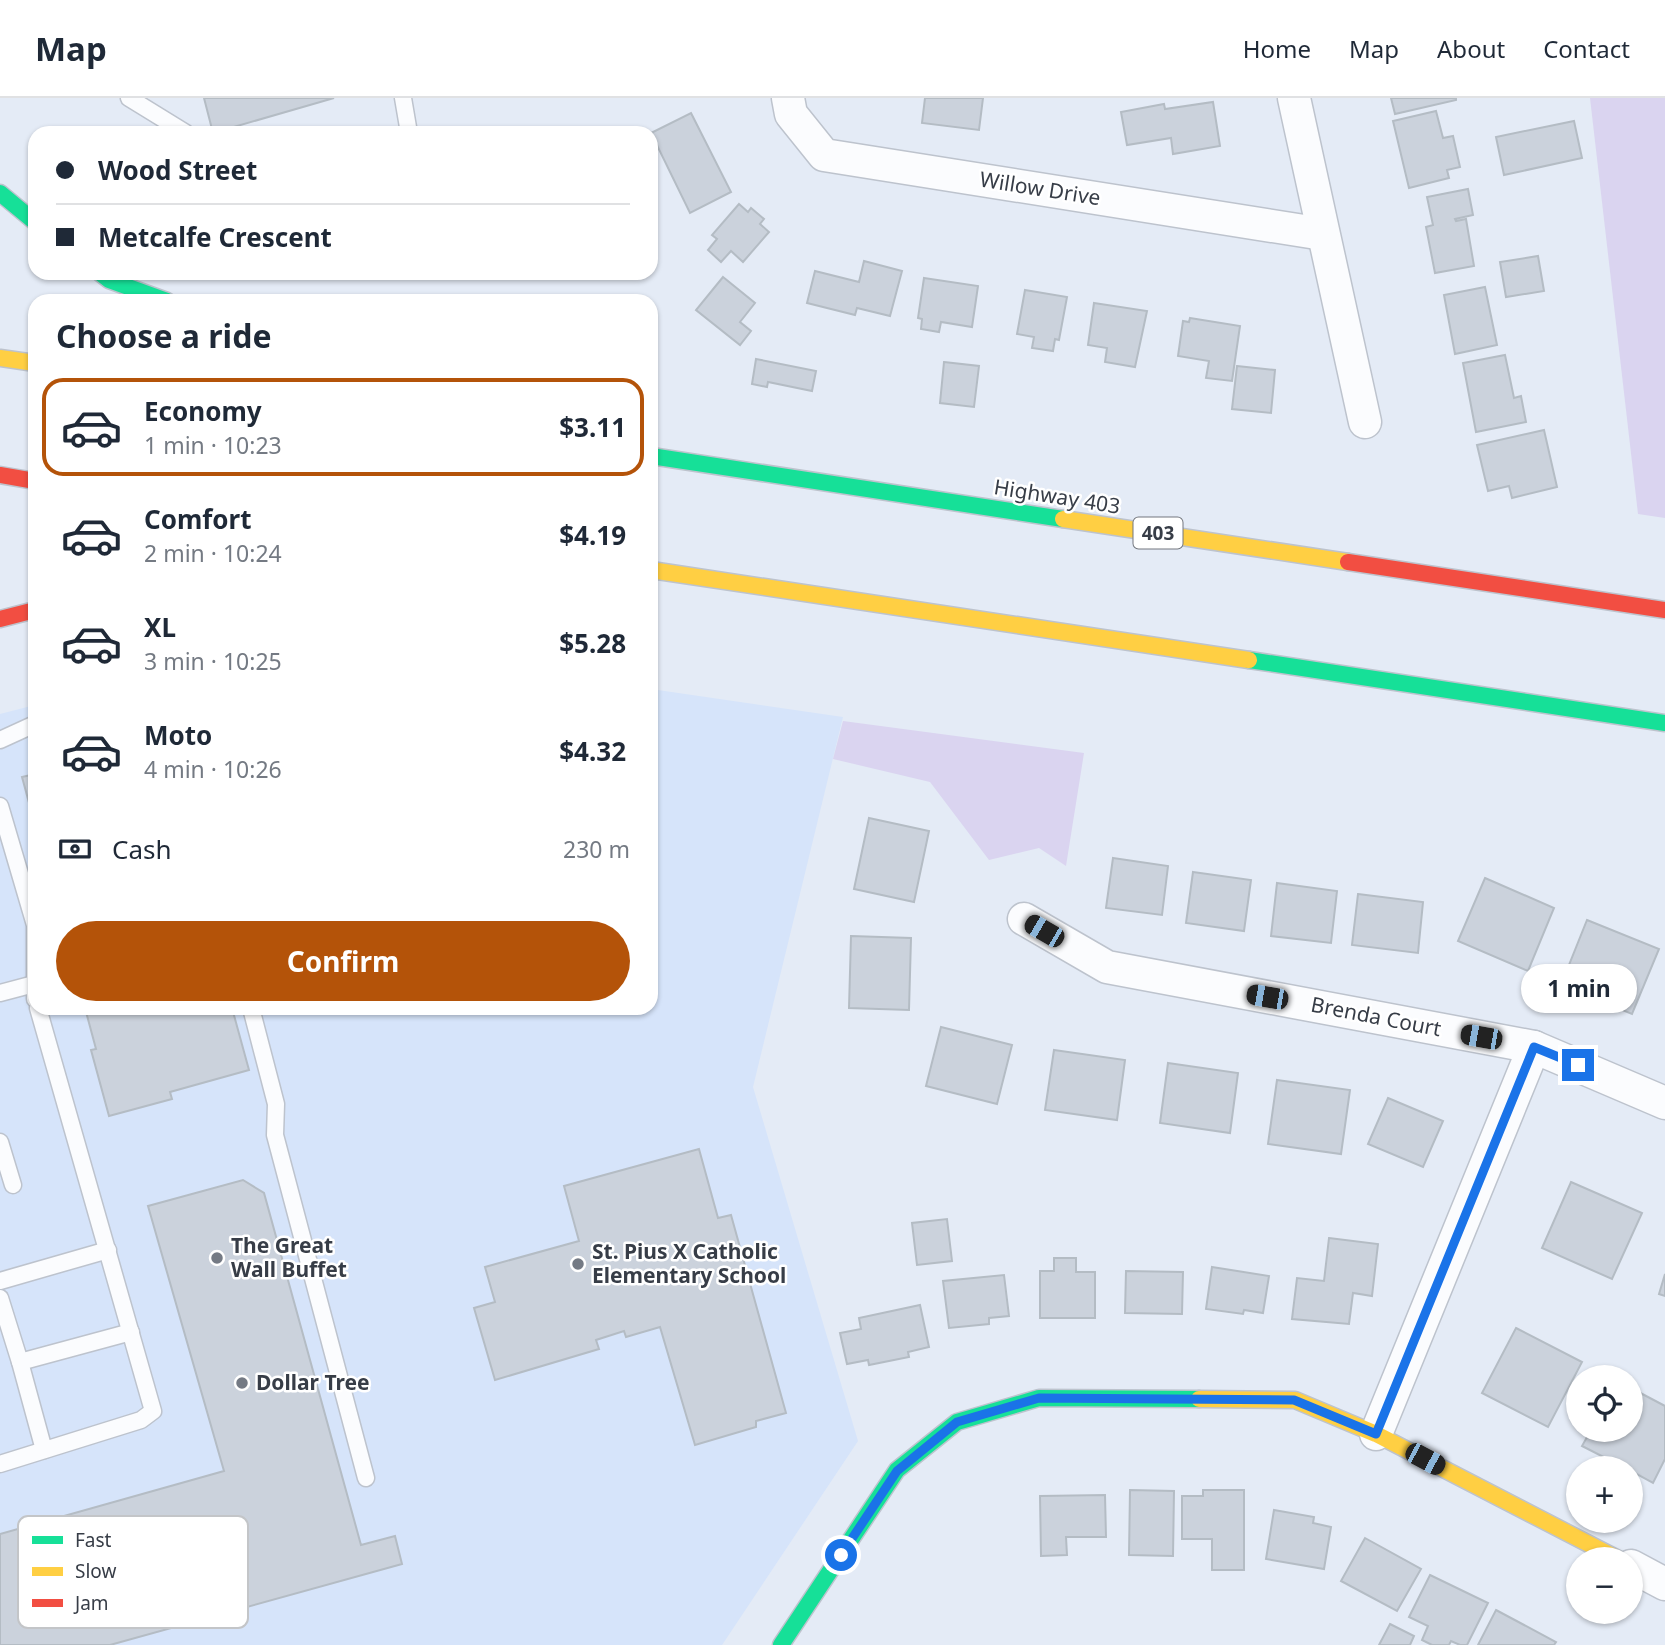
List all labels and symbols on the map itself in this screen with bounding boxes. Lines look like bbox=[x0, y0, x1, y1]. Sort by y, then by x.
street label: Willow Drive bbox=[978, 165, 1103, 211]
street label: Highway 403 bbox=[992, 472, 1122, 520]
road number: 403 bbox=[1134, 518, 1182, 548]
car bbox=[1021, 911, 1068, 951]
callout: 1 min bbox=[1520, 964, 1636, 1012]
car bbox=[1245, 983, 1290, 1011]
street label: Brenda Court bbox=[1309, 990, 1444, 1042]
car bbox=[1459, 1023, 1504, 1051]
route end bbox=[1562, 1049, 1594, 1081]
place label: The Great Wall Buffet bbox=[231, 1231, 347, 1283]
place label: St. Pius X Catholic Elementary School bbox=[592, 1237, 786, 1289]
marker: The Great Wall Buffet bbox=[209, 1250, 225, 1266]
marker: St. Pius X Catholic Elementary School bbox=[570, 1256, 586, 1272]
place label: Dollar Tree bbox=[256, 1368, 370, 1396]
marker: Dollar Tree bbox=[234, 1375, 250, 1391]
car bbox=[1402, 1440, 1449, 1478]
legend bbox=[18, 1516, 248, 1628]
text: Fast bbox=[75, 1527, 112, 1553]
route start bbox=[825, 1539, 857, 1571]
text: Slow bbox=[75, 1558, 116, 1584]
text: Jam bbox=[73, 1590, 109, 1616]

